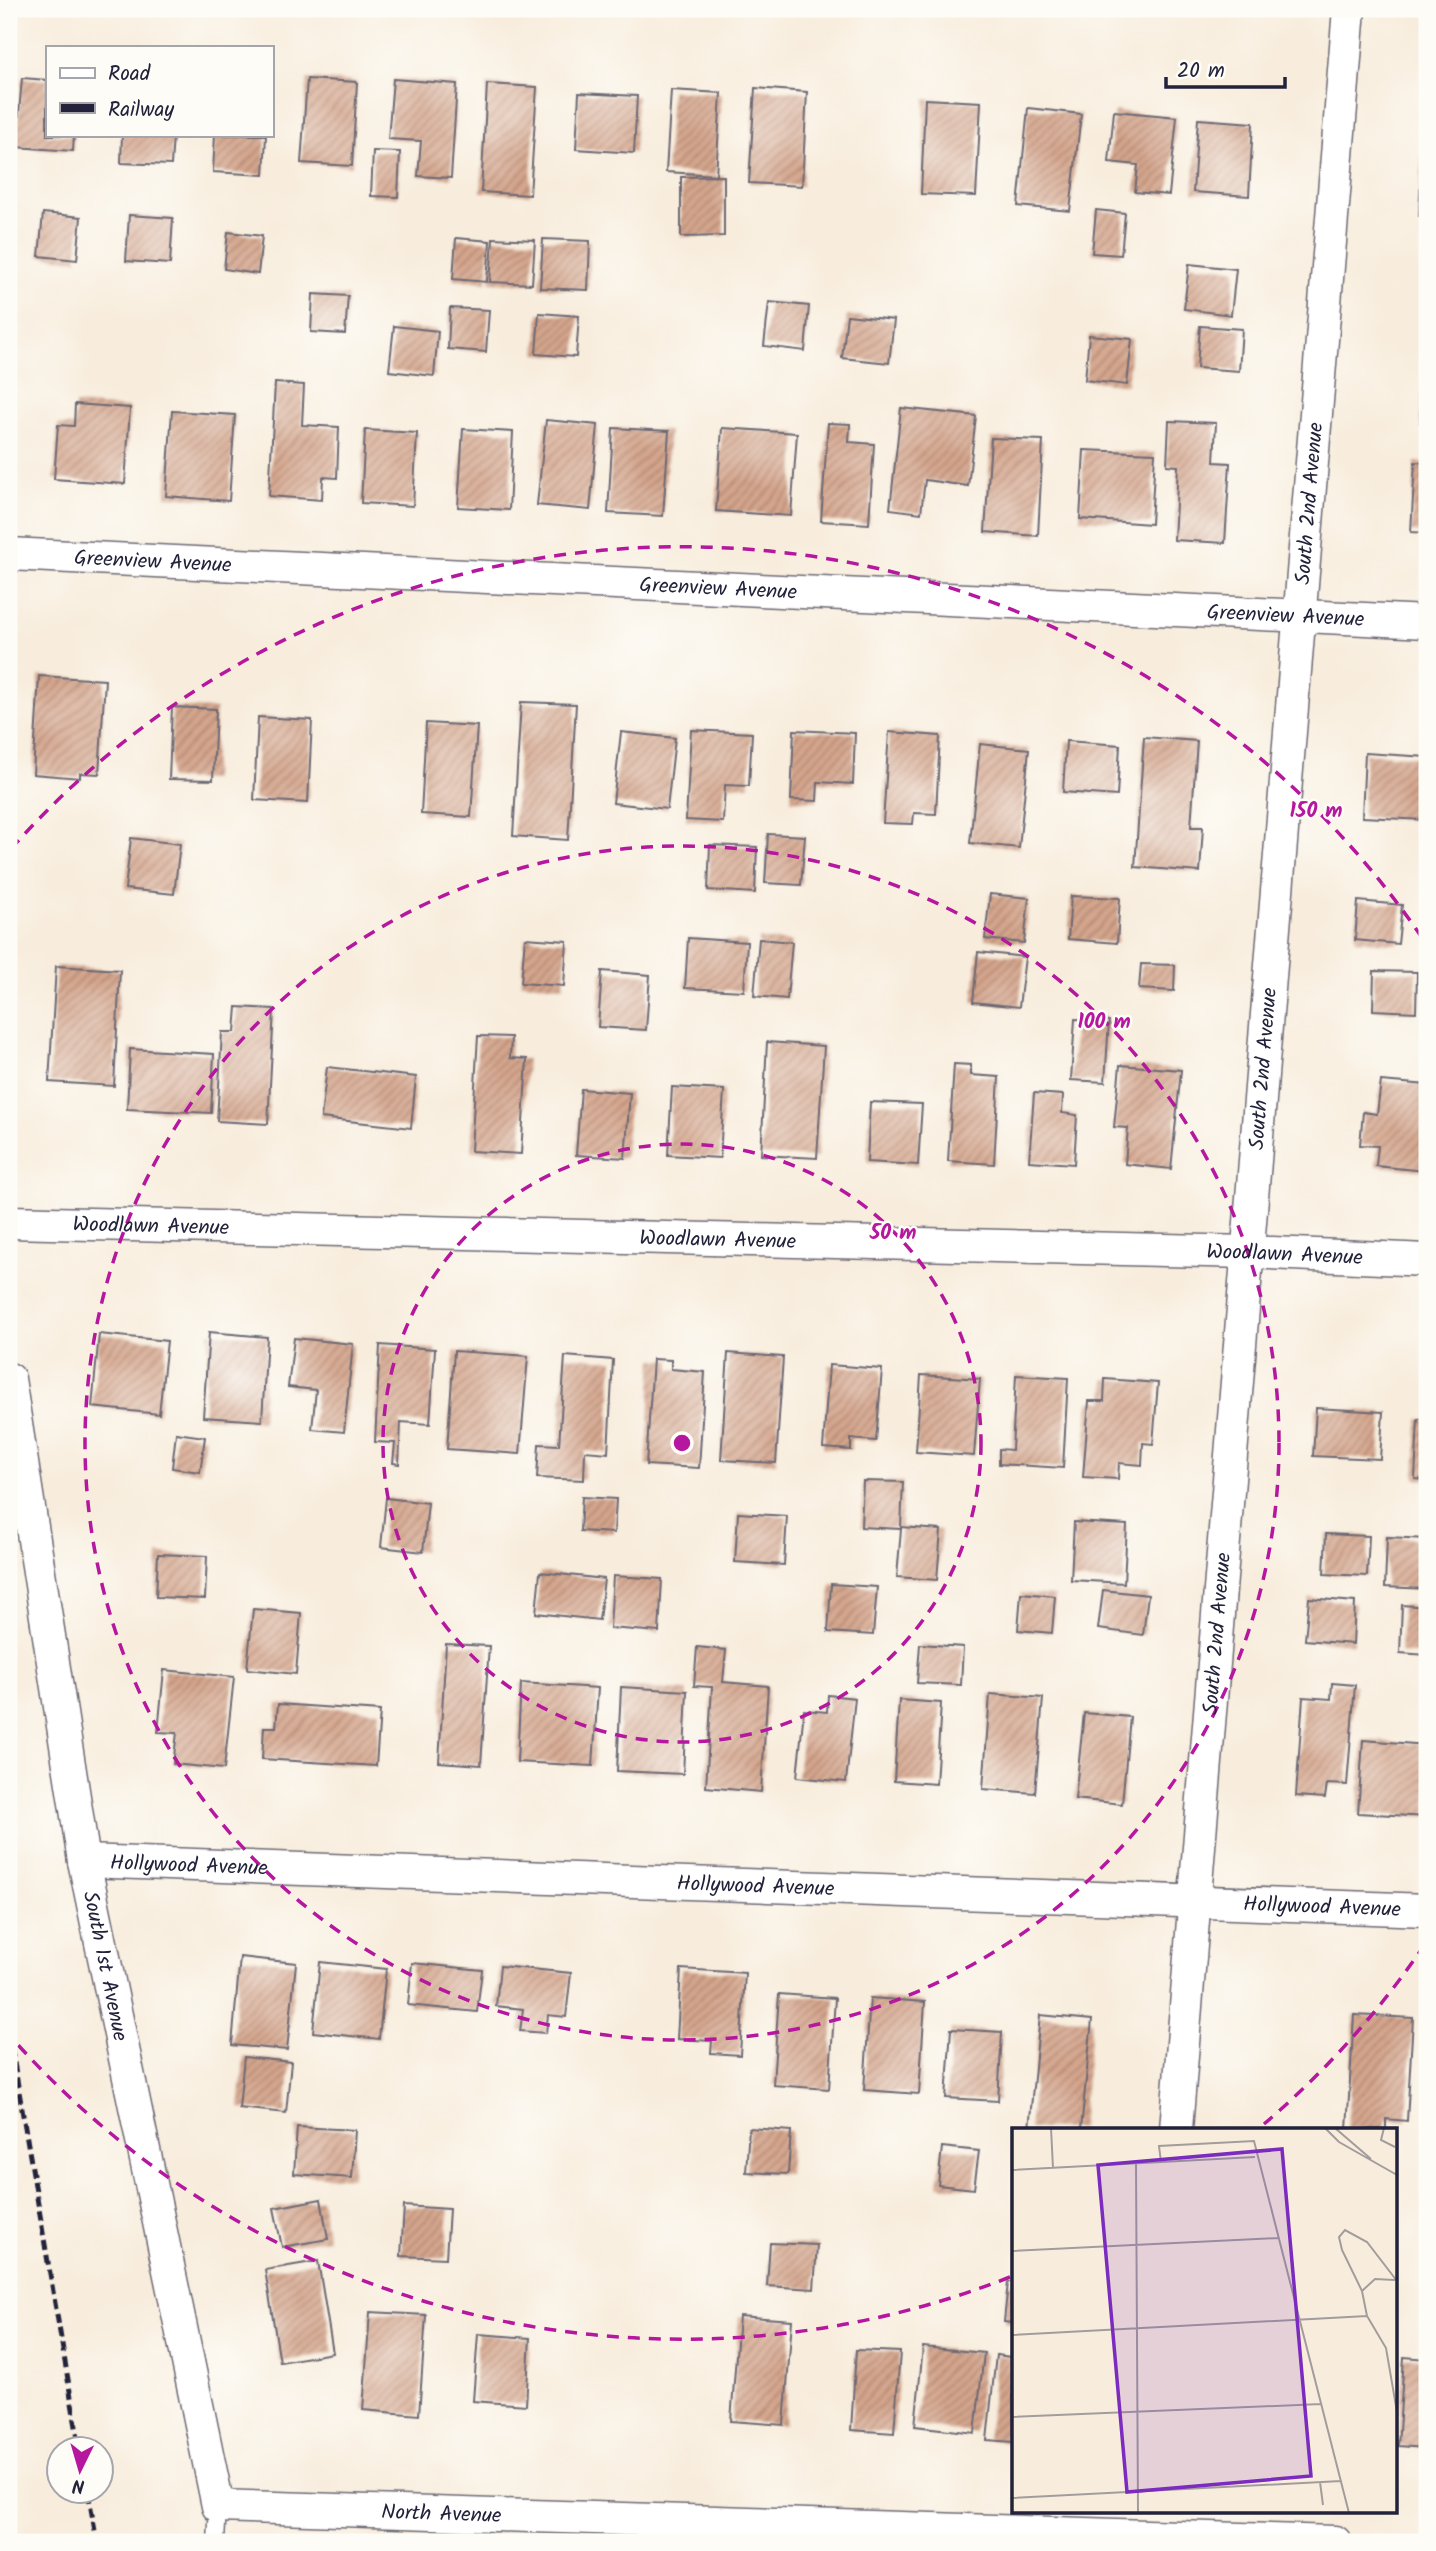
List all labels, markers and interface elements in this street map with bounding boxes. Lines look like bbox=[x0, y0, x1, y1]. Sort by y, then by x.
legend bbox=[46, 46, 273, 136]
scale bar bbox=[1166, 46, 1286, 90]
text: 20 m bbox=[1177, 55, 1225, 88]
text: Road bbox=[108, 58, 151, 91]
text: Railway bbox=[108, 94, 174, 127]
street label: South 2nd Avenue bbox=[1287, 421, 1333, 586]
street label: Greenview Avenue bbox=[73, 542, 233, 583]
street label: Greenview Avenue bbox=[639, 569, 798, 610]
street label: Greenview Avenue bbox=[1206, 596, 1366, 637]
text: 150 m bbox=[1289, 795, 1343, 828]
street label: South 2nd Avenue bbox=[1241, 986, 1287, 1151]
text: 100 m bbox=[1077, 1006, 1131, 1039]
street label: Woodlawn Avenue bbox=[72, 1209, 230, 1245]
text: 50 m bbox=[869, 1217, 916, 1250]
street label: Woodlawn Avenue bbox=[639, 1222, 797, 1259]
street label: Woodlawn Avenue bbox=[1206, 1236, 1364, 1275]
centre of rings bbox=[670, 1431, 694, 1455]
street label: South 2nd Avenue bbox=[1195, 1551, 1241, 1716]
street label: Hollywood Avenue bbox=[109, 1847, 269, 1886]
street label: Hollywood Avenue bbox=[676, 1868, 835, 1906]
street label: South 1st Avenue bbox=[73, 1888, 136, 2045]
street label: Hollywood Avenue bbox=[1243, 1888, 1402, 1927]
inset map bbox=[1012, 2128, 1398, 2512]
north arrow bbox=[46, 2436, 116, 2506]
text: N bbox=[71, 2469, 86, 2500]
street label: North Avenue bbox=[381, 2496, 503, 2533]

